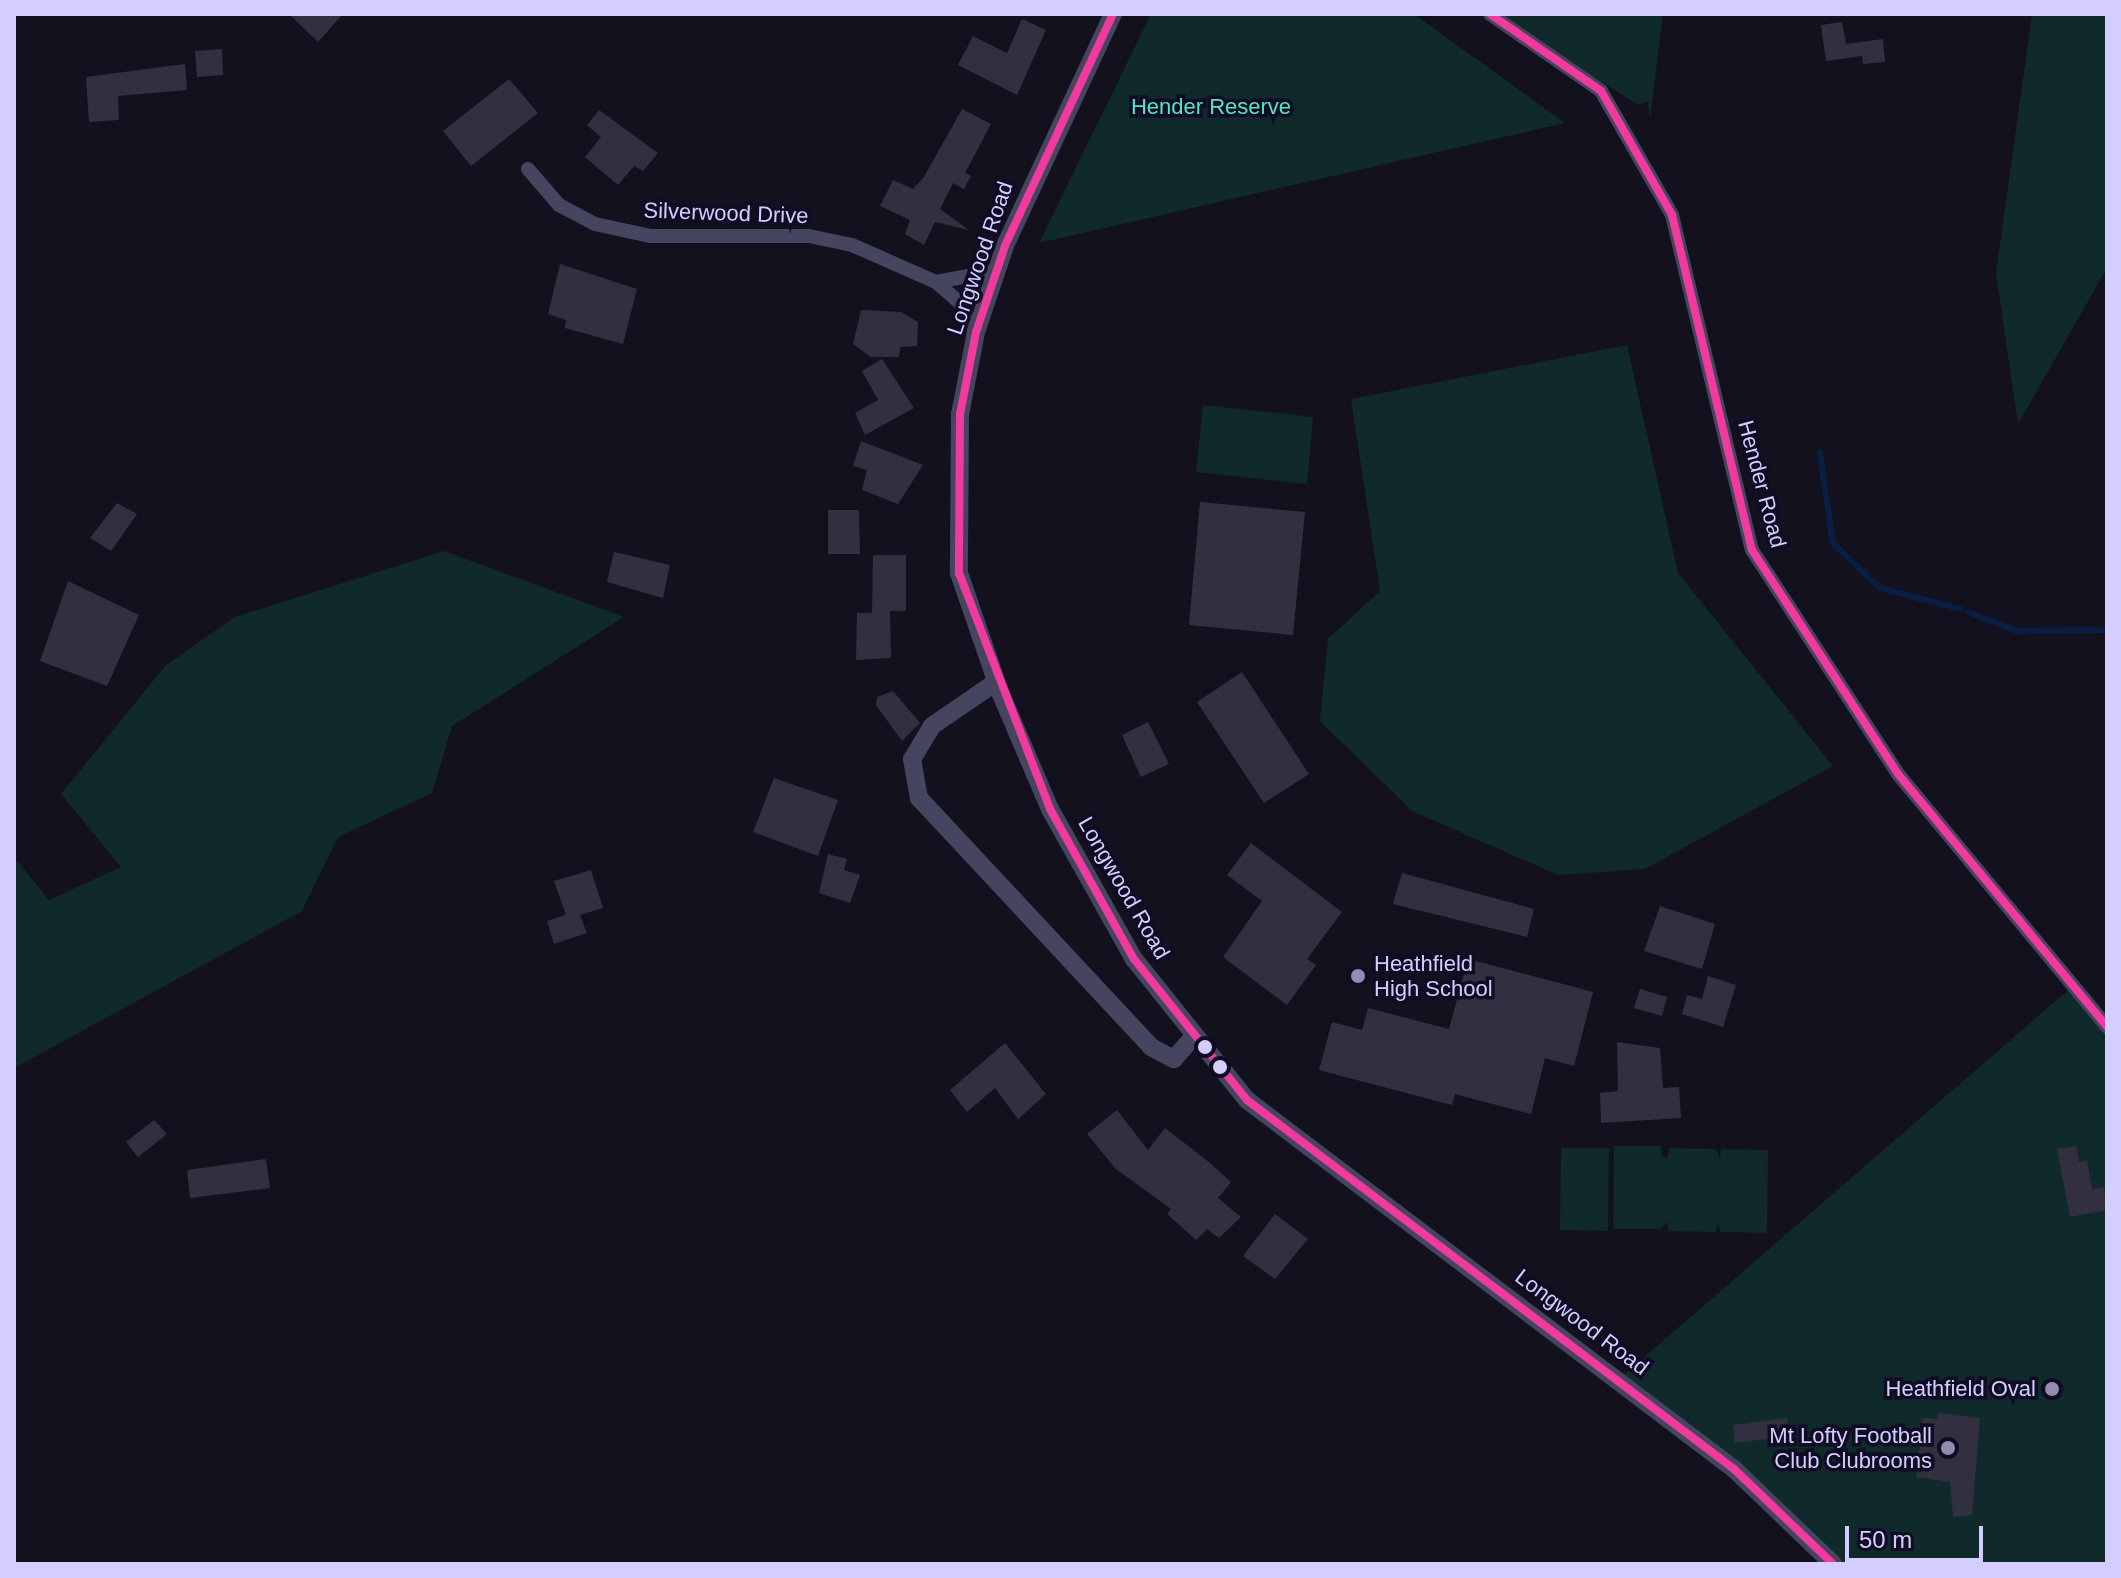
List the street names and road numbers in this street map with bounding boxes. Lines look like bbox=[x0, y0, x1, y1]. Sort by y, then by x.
street label: Longwood Road bbox=[941, 178, 1019, 338]
street label: Silverwood Drive bbox=[643, 197, 809, 229]
street label: Hender Road bbox=[1732, 417, 1792, 551]
street label: Longwood Road bbox=[1073, 812, 1175, 964]
street label: Longwood Road bbox=[1510, 1263, 1654, 1381]

